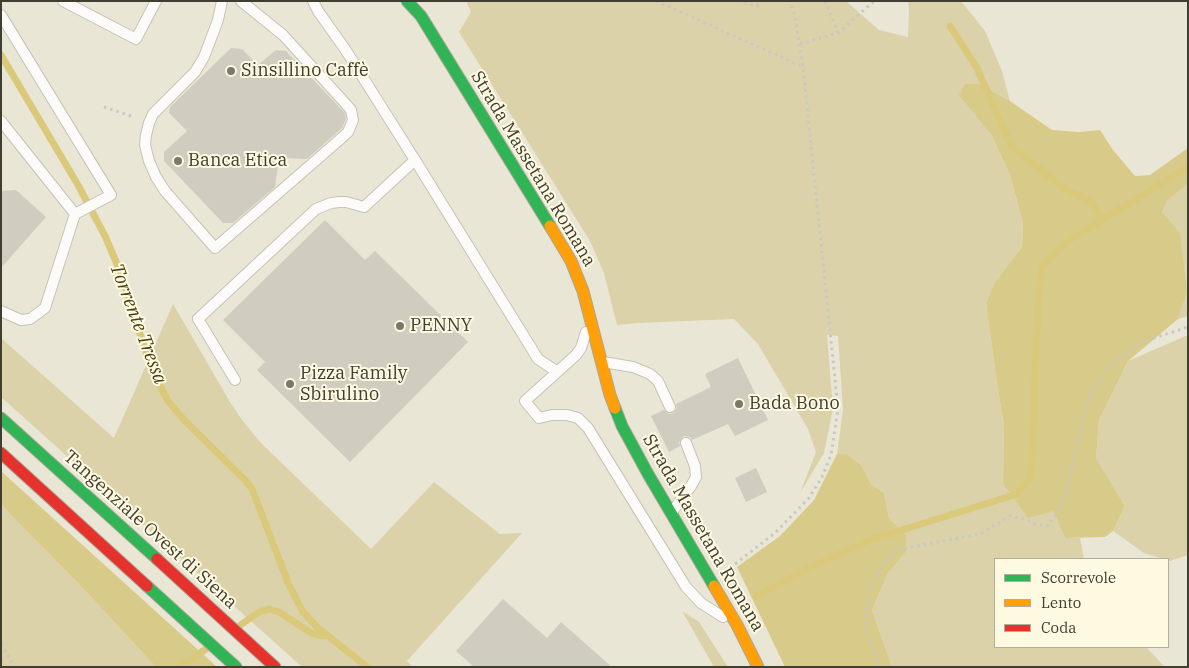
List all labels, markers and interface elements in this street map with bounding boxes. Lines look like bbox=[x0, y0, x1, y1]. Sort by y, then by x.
place label: Sinsillino Caffè bbox=[241, 60, 369, 82]
marker: Sinsillino Caffè bbox=[225, 65, 237, 77]
street label: Strada Massetana Romana bbox=[466, 67, 600, 271]
place label: Banca Etica bbox=[188, 150, 287, 172]
marker: Banca Etica bbox=[172, 155, 184, 167]
water label: Torrente Tressa bbox=[105, 260, 171, 388]
place label: PENNY bbox=[410, 315, 472, 337]
marker: PENNY bbox=[394, 320, 406, 332]
place label: Pizza Family Sbirulino bbox=[300, 363, 407, 406]
marker: Pizza Family Sbirulino bbox=[284, 378, 296, 390]
place label: Bada Bono bbox=[749, 393, 840, 415]
marker: Bada Bono bbox=[733, 398, 745, 410]
street label: Strada Massetana Romana bbox=[638, 430, 768, 636]
street label: Tangenziale Ovest di Siena bbox=[59, 446, 241, 614]
legend bbox=[994, 558, 1169, 648]
text: Scorrevole bbox=[1041, 568, 1116, 587]
text: Lento bbox=[1041, 593, 1081, 612]
text: Coda bbox=[1041, 618, 1077, 637]

